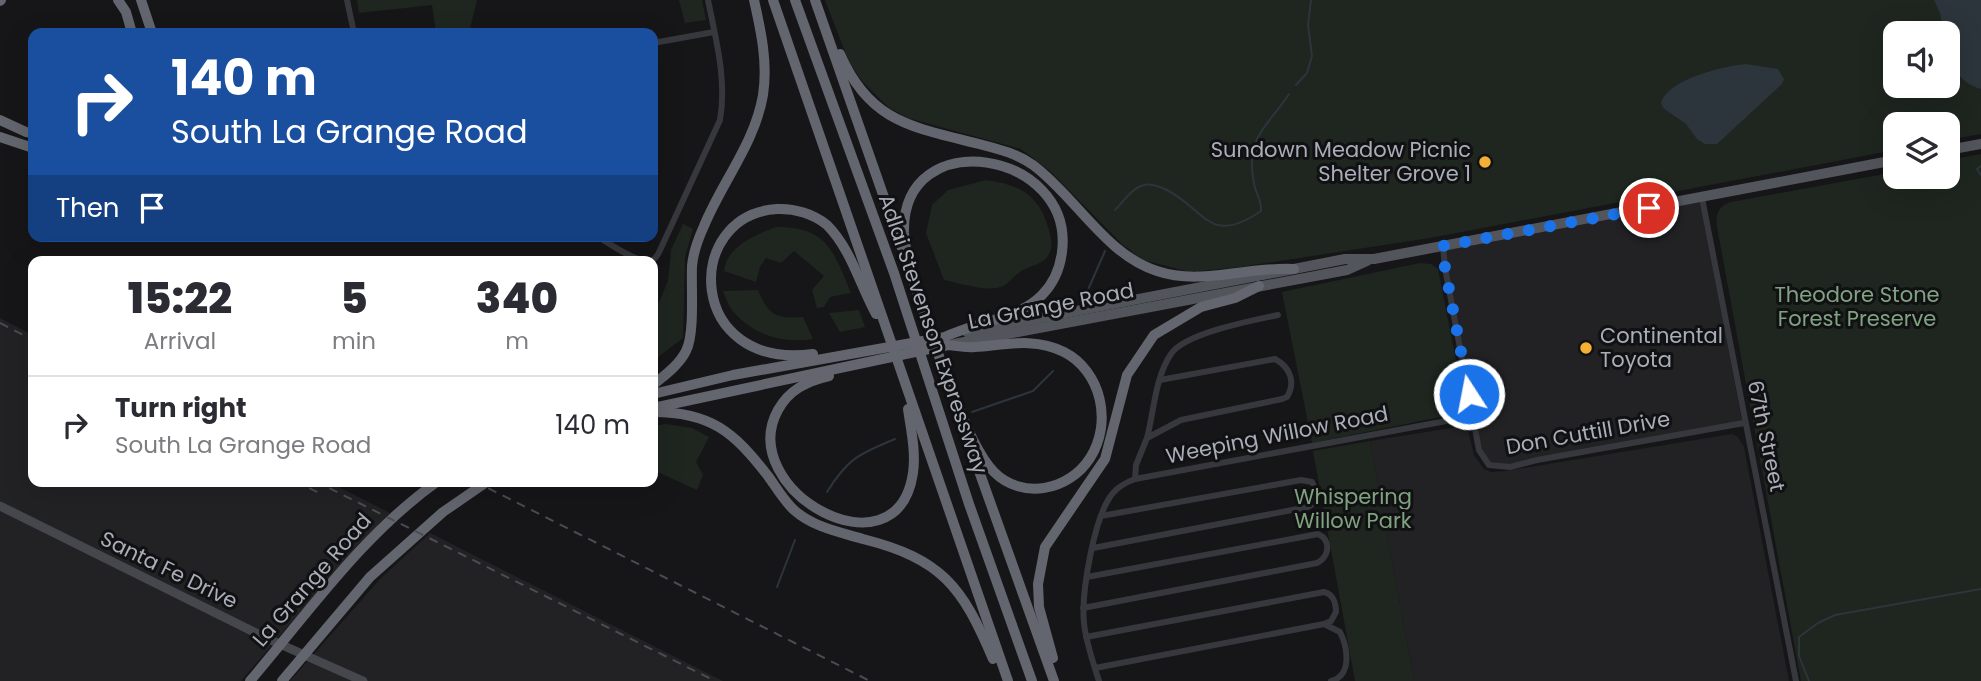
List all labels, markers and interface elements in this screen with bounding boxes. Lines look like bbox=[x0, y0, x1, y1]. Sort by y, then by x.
map controls bbox=[1883, 21, 1960, 189]
button: sound bbox=[1883, 21, 1960, 98]
text: 140 m bbox=[171, 44, 317, 112]
icon: right bbox=[56, 56, 147, 147]
text: South La Grange Road bbox=[171, 109, 528, 154]
button: layers bbox=[1883, 112, 1960, 189]
place label: Sundown Meadow Picnic Shelter Grove 1 bbox=[1211, 135, 1471, 188]
marker: Sundown Meadow Picnic Shelter Grove 1 bbox=[1477, 154, 1493, 170]
pin bbox=[1619, 178, 1679, 238]
icon: arrive bbox=[133, 189, 171, 227]
icon: arrive bbox=[1630, 189, 1668, 227]
text: Then bbox=[56, 190, 119, 226]
street label: Adlai Stevenson Expressway bbox=[872, 190, 995, 478]
text: 15:22 bbox=[128, 269, 232, 328]
text: 5 bbox=[340, 269, 368, 328]
text: 340 bbox=[476, 269, 558, 328]
street label: La Grange Road bbox=[966, 275, 1136, 336]
park label: Theodore Stone Forest Preserve bbox=[1774, 280, 1940, 333]
place label: Continental Toyota bbox=[1600, 321, 1723, 374]
text: Arrival bbox=[144, 325, 216, 357]
text: min bbox=[332, 325, 376, 357]
text: m bbox=[505, 325, 529, 357]
marker: Continental Toyota bbox=[1578, 340, 1594, 356]
position arrow bbox=[1432, 357, 1506, 431]
street label: 67th Street bbox=[1741, 378, 1792, 494]
text: Turn right bbox=[115, 390, 247, 426]
street label: Weeping Willow Road bbox=[1163, 399, 1391, 470]
street label: Don Cuttill Drive bbox=[1504, 404, 1672, 461]
icon: right bbox=[56, 406, 94, 444]
text: 140 m bbox=[555, 407, 630, 443]
text: South La Grange Road bbox=[115, 429, 371, 461]
park label: Whispering Willow Park bbox=[1294, 482, 1412, 535]
street label: La Grange Road bbox=[246, 507, 378, 653]
street label: Santa Fe Drive bbox=[96, 524, 243, 615]

